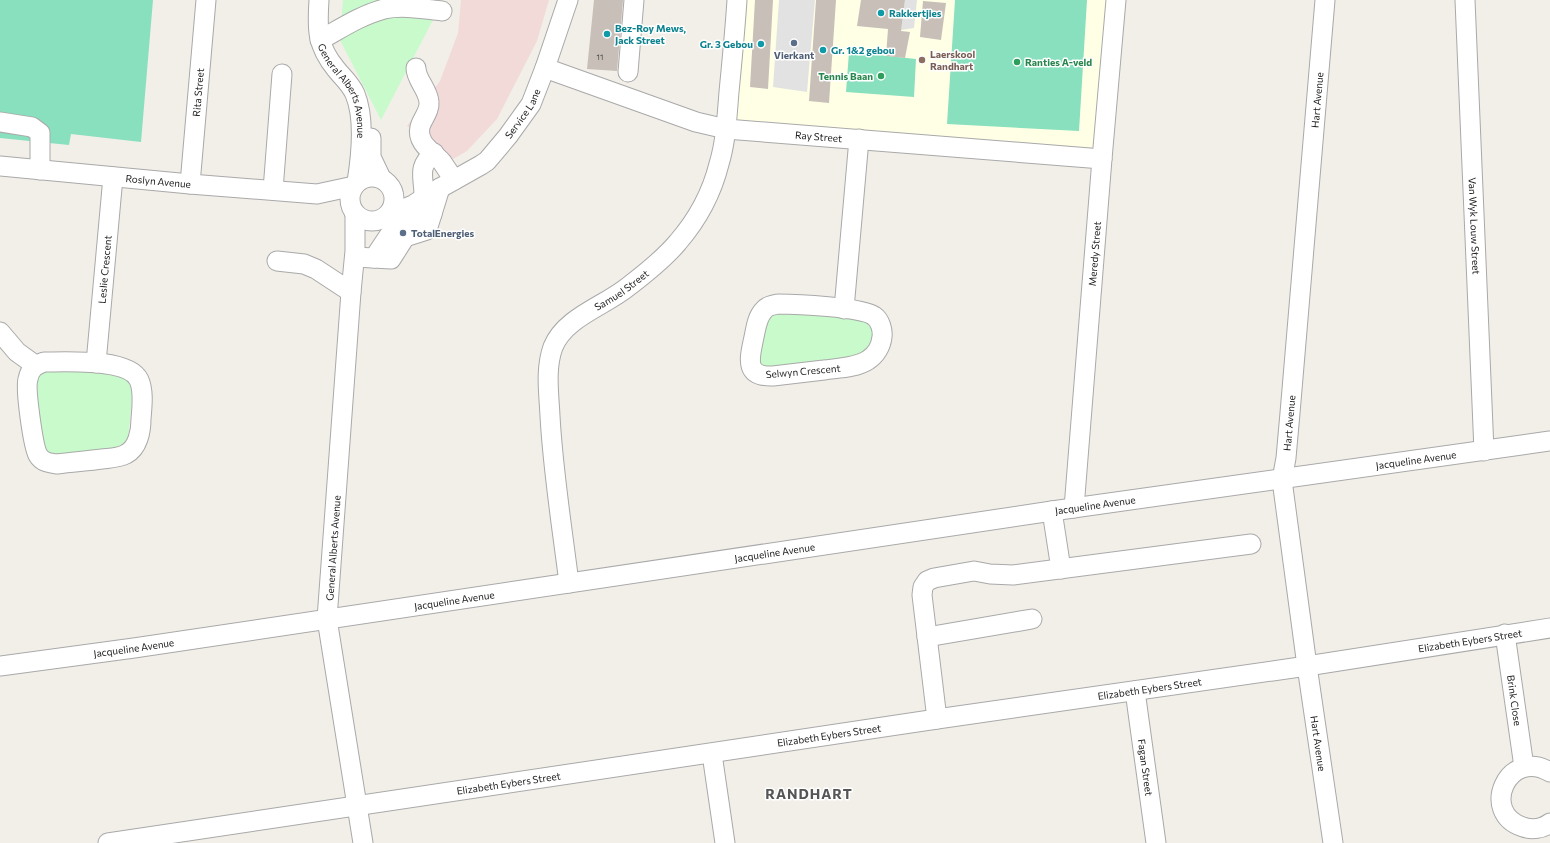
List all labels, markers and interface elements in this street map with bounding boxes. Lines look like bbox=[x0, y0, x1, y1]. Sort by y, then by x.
place label: Rakkertjies bbox=[889, 7, 942, 19]
marker: Rakkertjies bbox=[876, 8, 886, 18]
place label: Bez-Roy Mews, Jack Street bbox=[615, 22, 687, 46]
marker: Bez-Roy Mews, Jack Street bbox=[602, 29, 612, 39]
place label: Gr. 3 Gebou bbox=[700, 38, 753, 50]
marker: Vierkant bbox=[789, 38, 799, 48]
marker: Gr. 3 Gebou bbox=[756, 39, 766, 49]
street label: General Alberts Avenue bbox=[316, 42, 367, 138]
place label: Gr. 1&2 gebou bbox=[831, 44, 895, 56]
marker: Gr. 1&2 gebou bbox=[818, 45, 828, 55]
place label: Laerskool Randhart bbox=[930, 48, 975, 72]
place label: Vierkant bbox=[774, 49, 814, 61]
house number: 11 bbox=[597, 52, 603, 62]
marker: Laerskool Randhart bbox=[917, 55, 927, 65]
place label: Ranties A-veld bbox=[1025, 56, 1092, 68]
marker: Ranties A-veld bbox=[1012, 57, 1022, 67]
street label: Rita Street bbox=[190, 67, 206, 117]
place label: Tennis Baan bbox=[818, 70, 873, 82]
marker: Tennis Baan bbox=[876, 71, 886, 81]
street label: Hart Avenue bbox=[1309, 72, 1325, 128]
street label: Service Lane bbox=[502, 87, 542, 141]
street label: Ray Street bbox=[795, 129, 843, 144]
street label: Roslyn Avenue bbox=[125, 172, 192, 190]
street label: Van Wyk Louw Street bbox=[1466, 177, 1483, 275]
street label: Meredy Street bbox=[1086, 221, 1103, 287]
place label: TotalEnergies bbox=[411, 227, 475, 239]
marker: TotalEnergies bbox=[398, 228, 408, 238]
street label: Leslie Crescent bbox=[95, 235, 114, 304]
street label: Samuel Street bbox=[592, 267, 651, 313]
street label: Selwyn Crescent bbox=[765, 362, 841, 380]
street label: Hart Avenue bbox=[1281, 395, 1297, 451]
street label: Jacqueline Avenue bbox=[1375, 448, 1457, 471]
street label: Jacqueline Avenue bbox=[1054, 493, 1136, 517]
street label: General Alberts Avenue bbox=[323, 495, 343, 601]
street label: Jacqueline Avenue bbox=[734, 540, 816, 564]
street label: Jacqueline Avenue bbox=[413, 588, 495, 612]
street label: Elizabeth Eybers Street bbox=[1417, 626, 1523, 655]
street label: Jacqueline Avenue bbox=[93, 636, 175, 659]
street label: Brink Close bbox=[1505, 674, 1524, 727]
street label: Elizabeth Eybers Street bbox=[1097, 675, 1202, 702]
street label: Hart Avenue bbox=[1308, 715, 1328, 772]
street label: Elizabeth Eybers Street bbox=[776, 721, 882, 749]
street label: Fagan Street bbox=[1136, 738, 1155, 796]
street label: Elizabeth Eybers Street bbox=[456, 769, 561, 797]
district label: RANDHART bbox=[765, 785, 853, 802]

